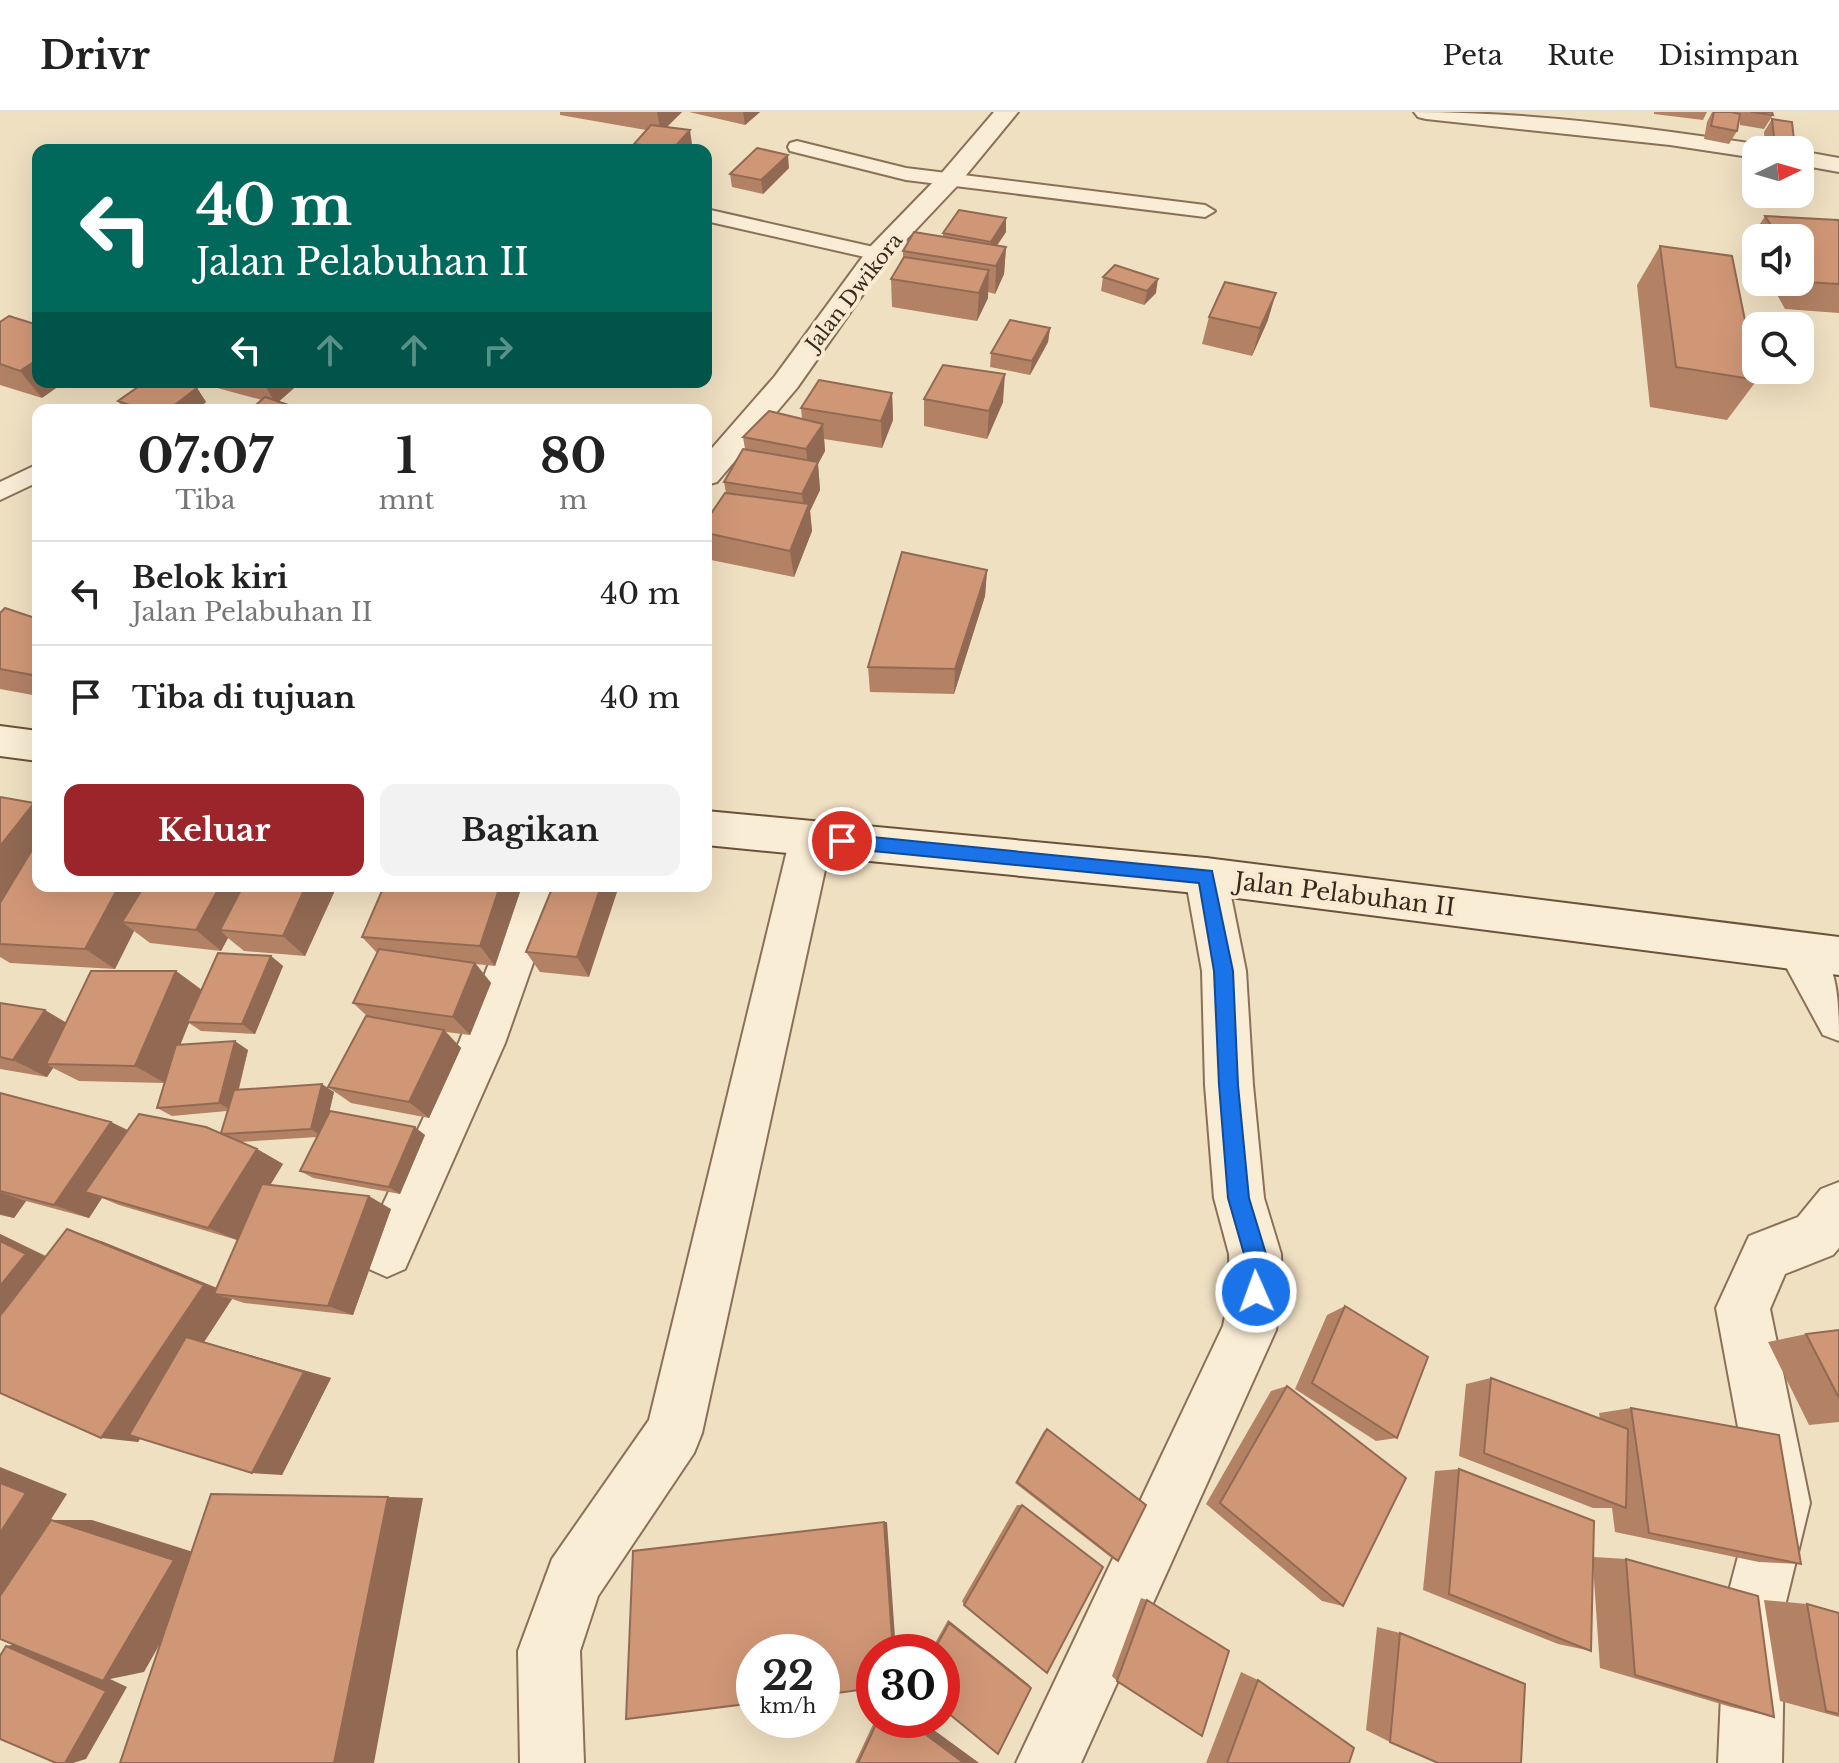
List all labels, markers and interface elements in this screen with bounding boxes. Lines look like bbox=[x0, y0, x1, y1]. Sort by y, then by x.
text: Drivr bbox=[40, 32, 150, 79]
text: Peta bbox=[1443, 38, 1503, 73]
text: Rute bbox=[1547, 38, 1615, 73]
text: Disimpan bbox=[1659, 38, 1799, 73]
north arrow bbox=[1742, 136, 1814, 208]
map controls bbox=[1742, 136, 1814, 384]
text: 40 m bbox=[196, 171, 352, 240]
icon: left bbox=[64, 176, 168, 280]
button: sound bbox=[1742, 224, 1814, 296]
street label: Jalan Dwikora bbox=[799, 228, 908, 358]
text: Jalan Pelabuhan II bbox=[196, 240, 529, 285]
button: search bbox=[1742, 312, 1814, 384]
icon: left bbox=[224, 328, 268, 372]
icon: ahead bbox=[308, 328, 352, 372]
icon: ahead bbox=[392, 328, 436, 372]
icon: right bbox=[476, 328, 520, 372]
text: 07:07 bbox=[137, 426, 273, 486]
text: 1 bbox=[396, 426, 417, 486]
text: 80 bbox=[540, 426, 606, 486]
text: Tiba bbox=[175, 484, 235, 516]
text: mnt bbox=[379, 484, 434, 516]
text: m bbox=[559, 484, 587, 516]
text: Belok kiri bbox=[132, 559, 288, 596]
icon: left bbox=[64, 571, 108, 615]
text: 40 m bbox=[600, 575, 680, 612]
text: Jalan Pelabuhan II bbox=[132, 596, 373, 628]
icon: arrive bbox=[64, 675, 108, 719]
text: Tiba di tujuan bbox=[132, 679, 355, 716]
text: 40 m bbox=[600, 679, 680, 716]
button: Keluar bbox=[64, 784, 364, 876]
button: Bagikan bbox=[380, 784, 680, 876]
pin bbox=[808, 807, 876, 875]
icon: arrive bbox=[820, 819, 864, 863]
street label: Jalan Pelabuhan II bbox=[1230, 866, 1457, 922]
position arrow bbox=[1214, 1250, 1298, 1334]
speed limit sign: 30 bbox=[856, 1634, 960, 1738]
text: 22 bbox=[762, 1651, 814, 1701]
text: km/h bbox=[760, 1694, 816, 1718]

